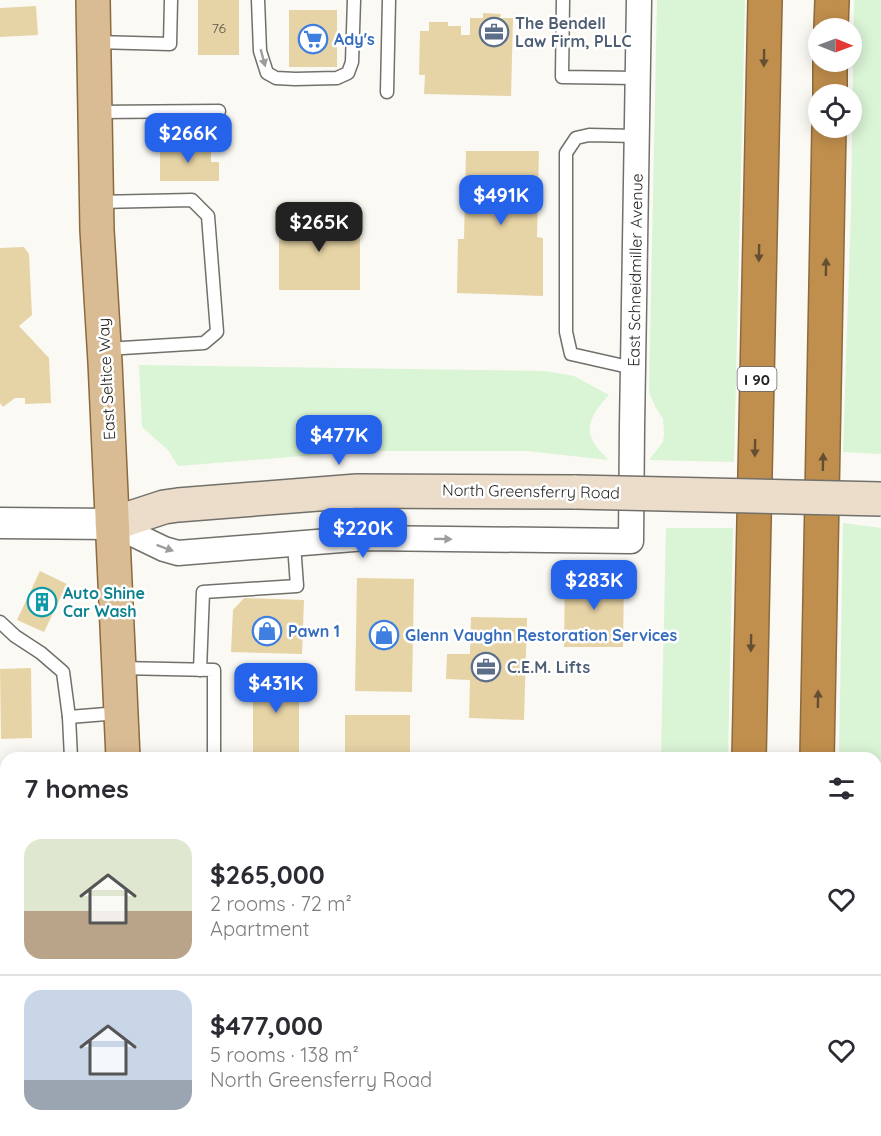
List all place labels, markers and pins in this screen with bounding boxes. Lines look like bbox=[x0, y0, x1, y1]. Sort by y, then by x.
place label: The Bendell Law Firm, PLLC bbox=[515, 13, 632, 51]
office icon: The Bendell Law Firm, PLLC bbox=[478, 16, 510, 48]
supermarket icon: Ady's bbox=[297, 23, 329, 55]
place label: Ady's bbox=[334, 29, 375, 49]
pin: $266K bbox=[146, 113, 230, 164]
pin: $491K bbox=[459, 175, 543, 226]
pin: $265K bbox=[277, 202, 361, 253]
pin: $477K bbox=[297, 415, 381, 466]
pin: $220K bbox=[321, 508, 405, 559]
pin: $283K bbox=[552, 560, 636, 611]
place label: Auto Shine Car Wash bbox=[63, 583, 145, 621]
building icon: Auto Shine Car Wash bbox=[26, 586, 58, 618]
shop icon: Pawn 1 bbox=[251, 615, 283, 647]
shop icon: Glenn Vaughn Restoration Services bbox=[368, 619, 400, 651]
place label: Pawn 1 bbox=[288, 621, 340, 641]
place label: Glenn Vaughn Restoration Services bbox=[405, 625, 678, 645]
office icon: C.E.M. Lifts bbox=[470, 651, 502, 683]
place label: C.E.M. Lifts bbox=[507, 657, 590, 677]
pin: $431K bbox=[234, 663, 318, 714]

